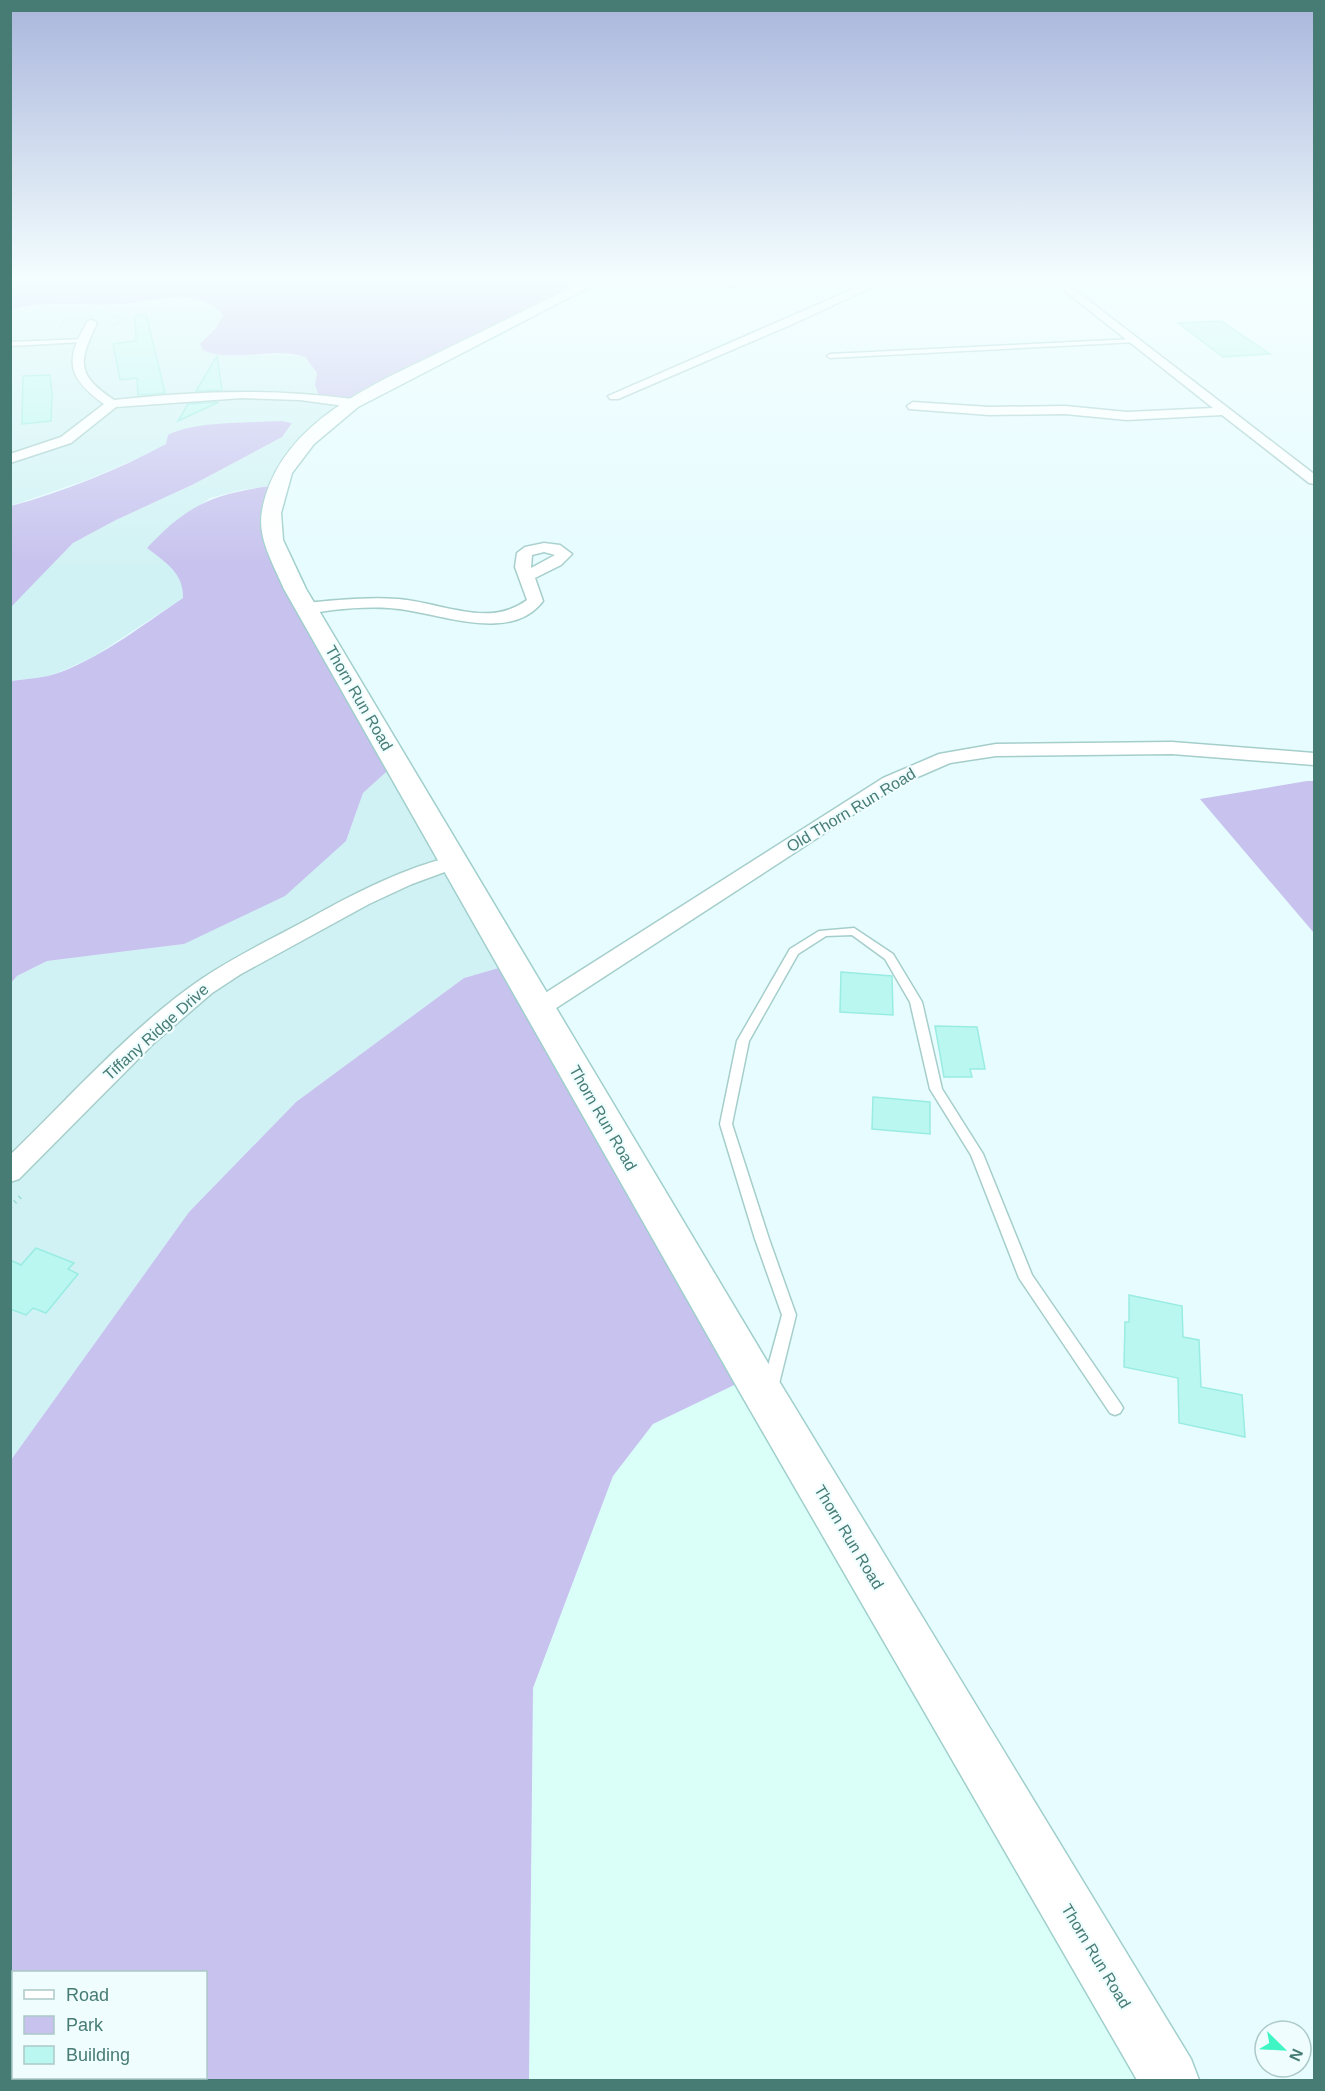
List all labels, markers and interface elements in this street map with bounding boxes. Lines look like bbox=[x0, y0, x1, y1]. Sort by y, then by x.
street label: Thorn Run Road bbox=[322, 643, 396, 753]
street label: Old Thorn Run Road bbox=[783, 765, 919, 855]
street label: Tiffany Ridge Drive bbox=[100, 980, 212, 1084]
street label: Thorn Run Road bbox=[566, 1063, 640, 1173]
street label: Thorn Run Road bbox=[811, 1482, 887, 1592]
street label: Thorn Run Road bbox=[1058, 1901, 1134, 2011]
legend bbox=[12, 1971, 207, 2079]
text: Road bbox=[66, 1985, 109, 2005]
text: Park bbox=[66, 2015, 104, 2035]
north arrow bbox=[1253, 2019, 1313, 2079]
text: Building bbox=[66, 2045, 130, 2065]
text: N bbox=[1286, 2046, 1306, 2064]

